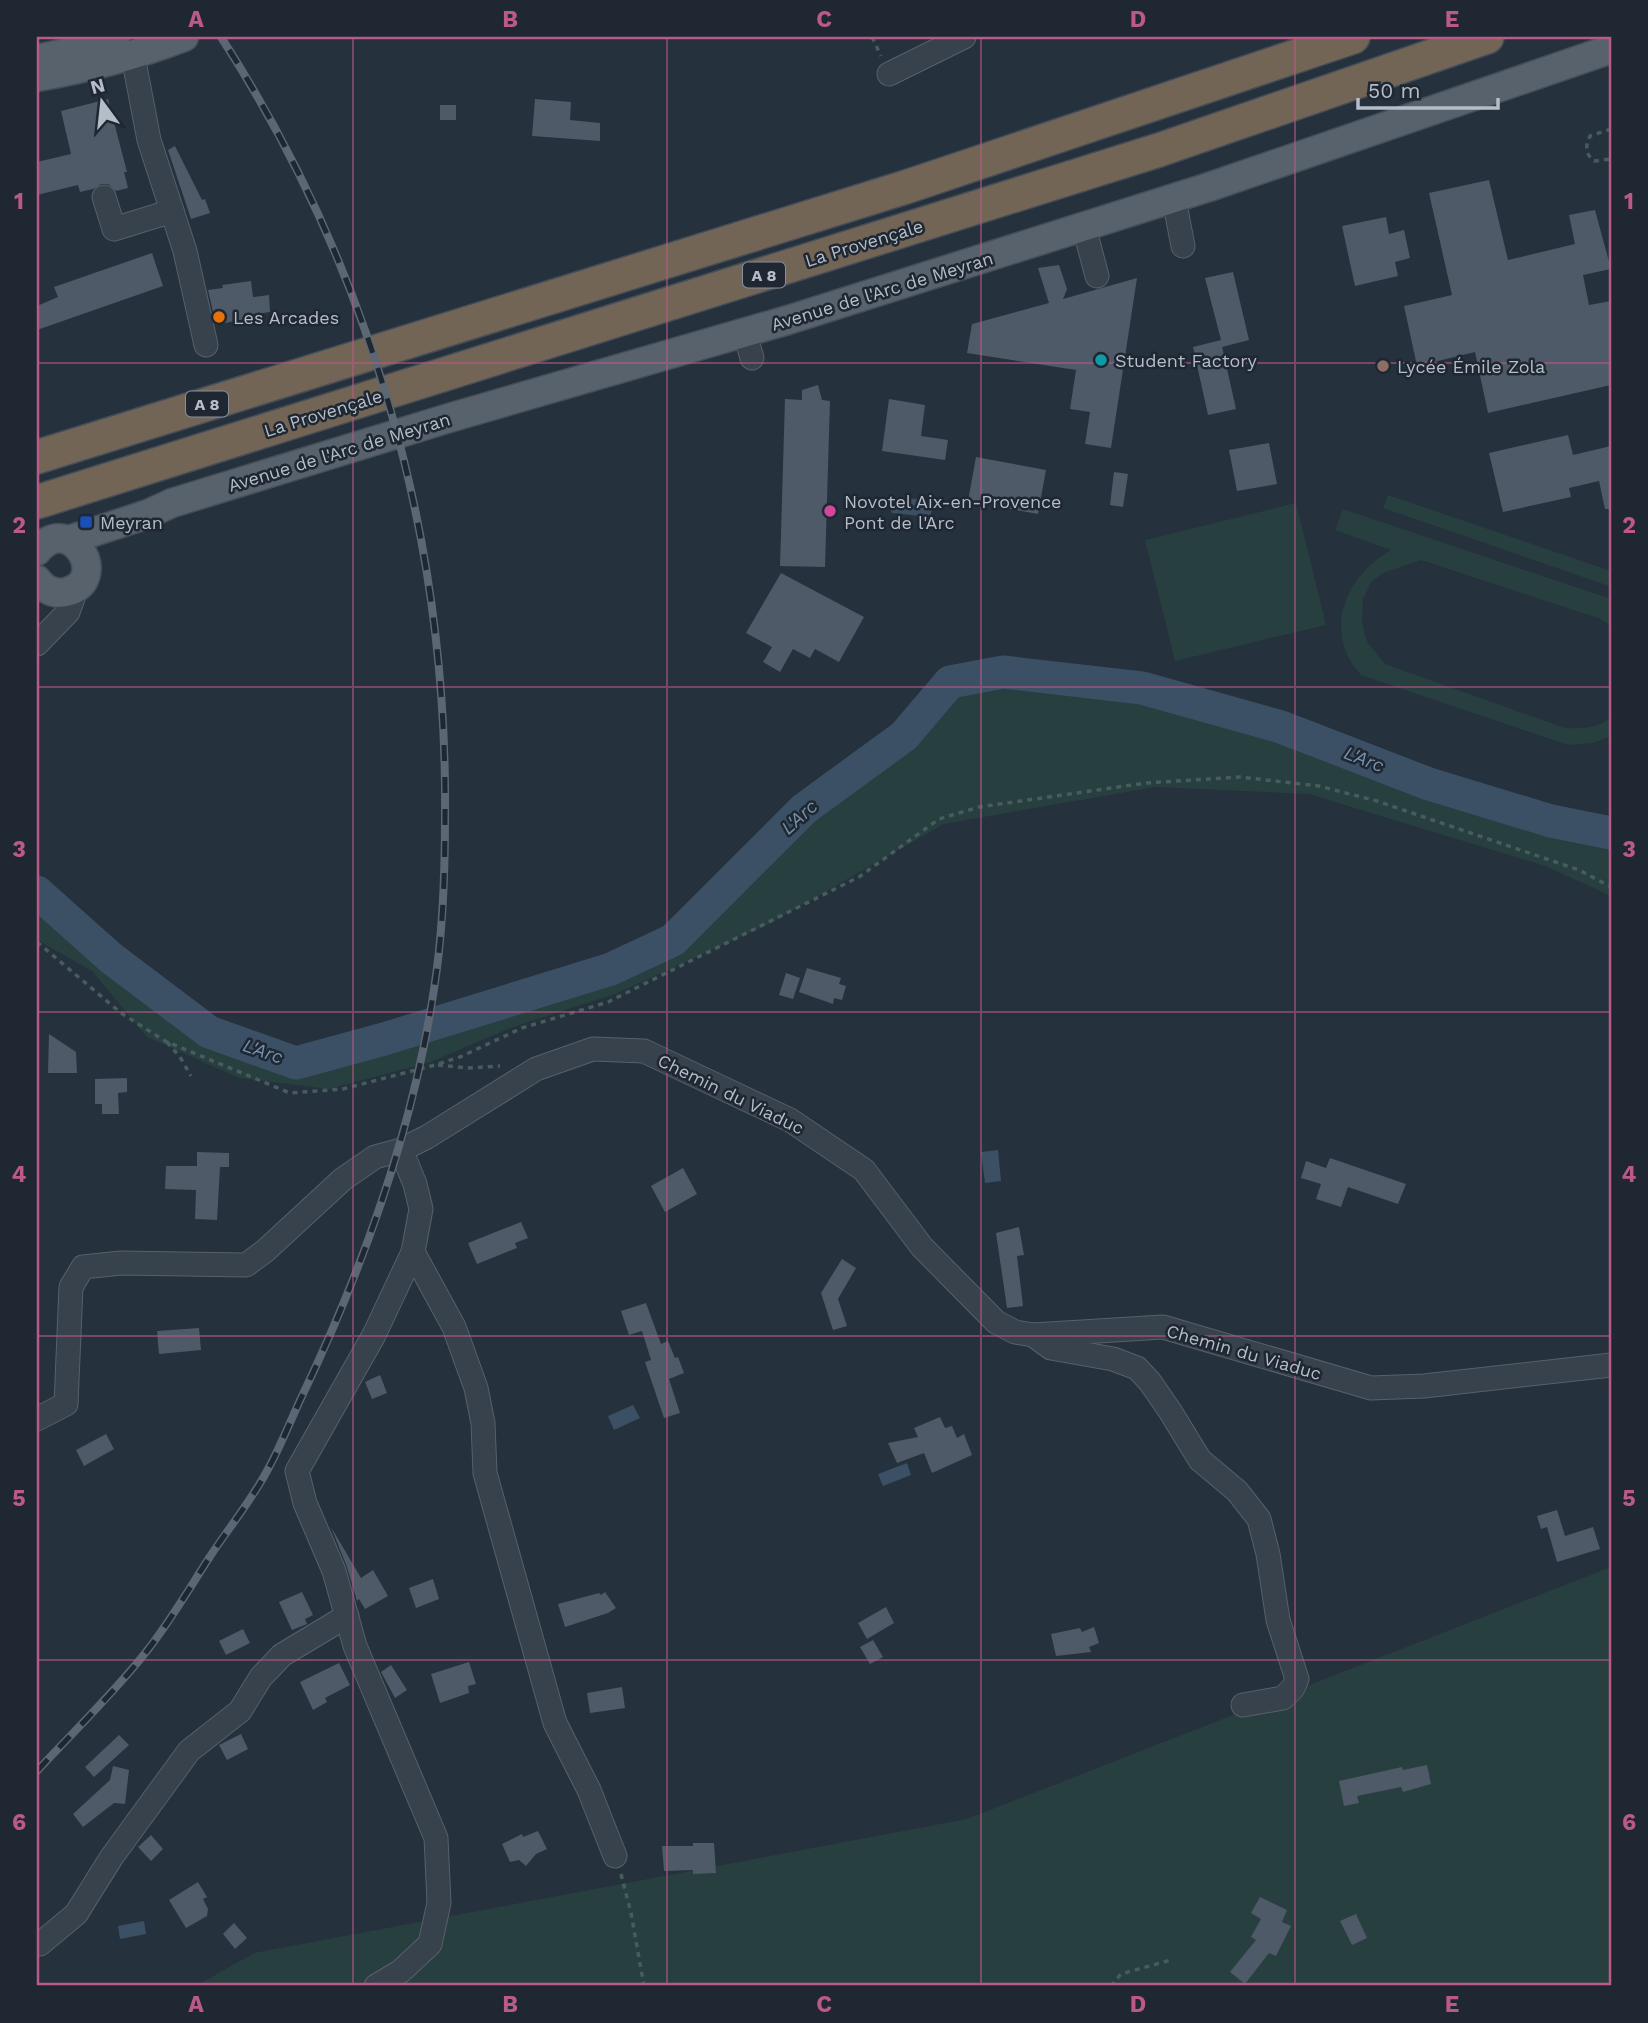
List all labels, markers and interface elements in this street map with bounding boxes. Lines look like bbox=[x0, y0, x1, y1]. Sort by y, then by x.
text: A bbox=[188, 6, 204, 33]
text: B bbox=[502, 6, 518, 33]
text: C bbox=[816, 6, 832, 33]
text: D bbox=[1130, 6, 1146, 33]
text: E bbox=[1445, 6, 1459, 33]
north arrow bbox=[66, 66, 136, 136]
scale bar bbox=[1358, 66, 1498, 110]
text: N bbox=[88, 73, 108, 99]
text: 50 m bbox=[1368, 78, 1420, 103]
text: 1 bbox=[14, 188, 24, 215]
text: 1 bbox=[1624, 188, 1634, 215]
street label: La Provençale bbox=[802, 215, 926, 271]
street label: Avenue de l'Arc de Meyran bbox=[768, 247, 996, 335]
road number: A 8 bbox=[743, 262, 785, 288]
place label: Les Arcades bbox=[233, 307, 339, 328]
marker: Les Arcades bbox=[211, 309, 227, 325]
place label: Student Factory bbox=[1115, 350, 1258, 371]
marker: Student Factory bbox=[1093, 352, 1109, 368]
place label: Lycée Émile Zola bbox=[1397, 356, 1545, 377]
marker: Lycée Émile Zola bbox=[1375, 358, 1391, 374]
street label: La Provençale bbox=[261, 385, 385, 441]
road number: A 8 bbox=[186, 392, 228, 416]
street label: Avenue de l'Arc de Meyran bbox=[225, 408, 453, 496]
place label: Novotel Aix-en-Provence Pont de l'Arc bbox=[844, 491, 1062, 533]
marker: Novotel Aix-en-Provence Pont de l'Arc bbox=[822, 503, 838, 519]
text: 2 bbox=[12, 512, 26, 539]
place label: Meyran bbox=[100, 512, 163, 533]
text: 2 bbox=[1622, 512, 1636, 539]
marker: Meyran bbox=[78, 514, 94, 530]
water label: L'Arc bbox=[1341, 741, 1387, 777]
water label: L'Arc bbox=[776, 795, 822, 839]
text: 3 bbox=[12, 836, 26, 863]
text: 3 bbox=[1622, 836, 1636, 863]
water label: L'Arc bbox=[240, 1033, 286, 1069]
street label: Chemin du Viaduc bbox=[654, 1049, 808, 1139]
text: 4 bbox=[12, 1161, 27, 1188]
text: 4 bbox=[1622, 1161, 1637, 1188]
street label: Chemin du Viaduc bbox=[1164, 1320, 1324, 1384]
text: 5 bbox=[12, 1485, 26, 1512]
text: 5 bbox=[1622, 1485, 1636, 1512]
text: 6 bbox=[12, 1809, 26, 1836]
text: 6 bbox=[1622, 1809, 1636, 1836]
text: A bbox=[188, 1991, 204, 2018]
text: B bbox=[502, 1991, 518, 2018]
text: C bbox=[816, 1991, 832, 2018]
text: D bbox=[1130, 1991, 1146, 2018]
text: E bbox=[1445, 1991, 1459, 2018]

